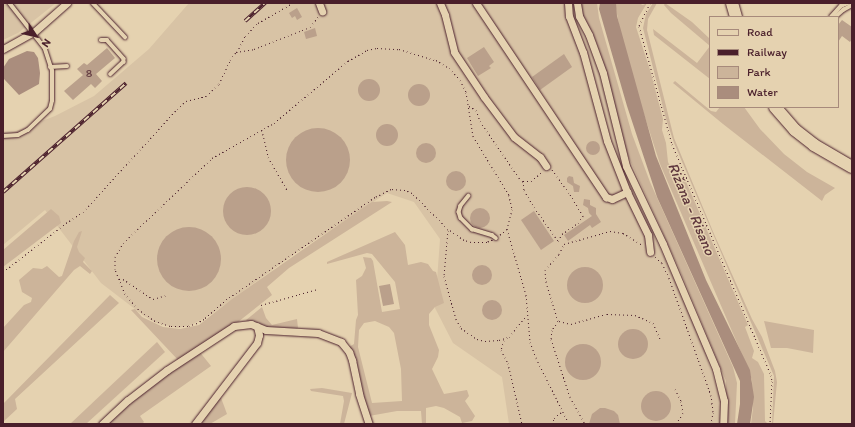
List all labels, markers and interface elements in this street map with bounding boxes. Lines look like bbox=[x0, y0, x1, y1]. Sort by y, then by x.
north arrow bbox=[16, 16, 56, 56]
legend bbox=[709, 16, 839, 108]
text: Road bbox=[747, 25, 773, 39]
text: N bbox=[39, 36, 54, 50]
text: Railway bbox=[747, 45, 787, 59]
text: Park bbox=[747, 65, 771, 79]
house number: 8 bbox=[86, 67, 92, 81]
text: Water bbox=[747, 85, 778, 99]
water label: Rižana - Risano bbox=[663, 160, 719, 258]

